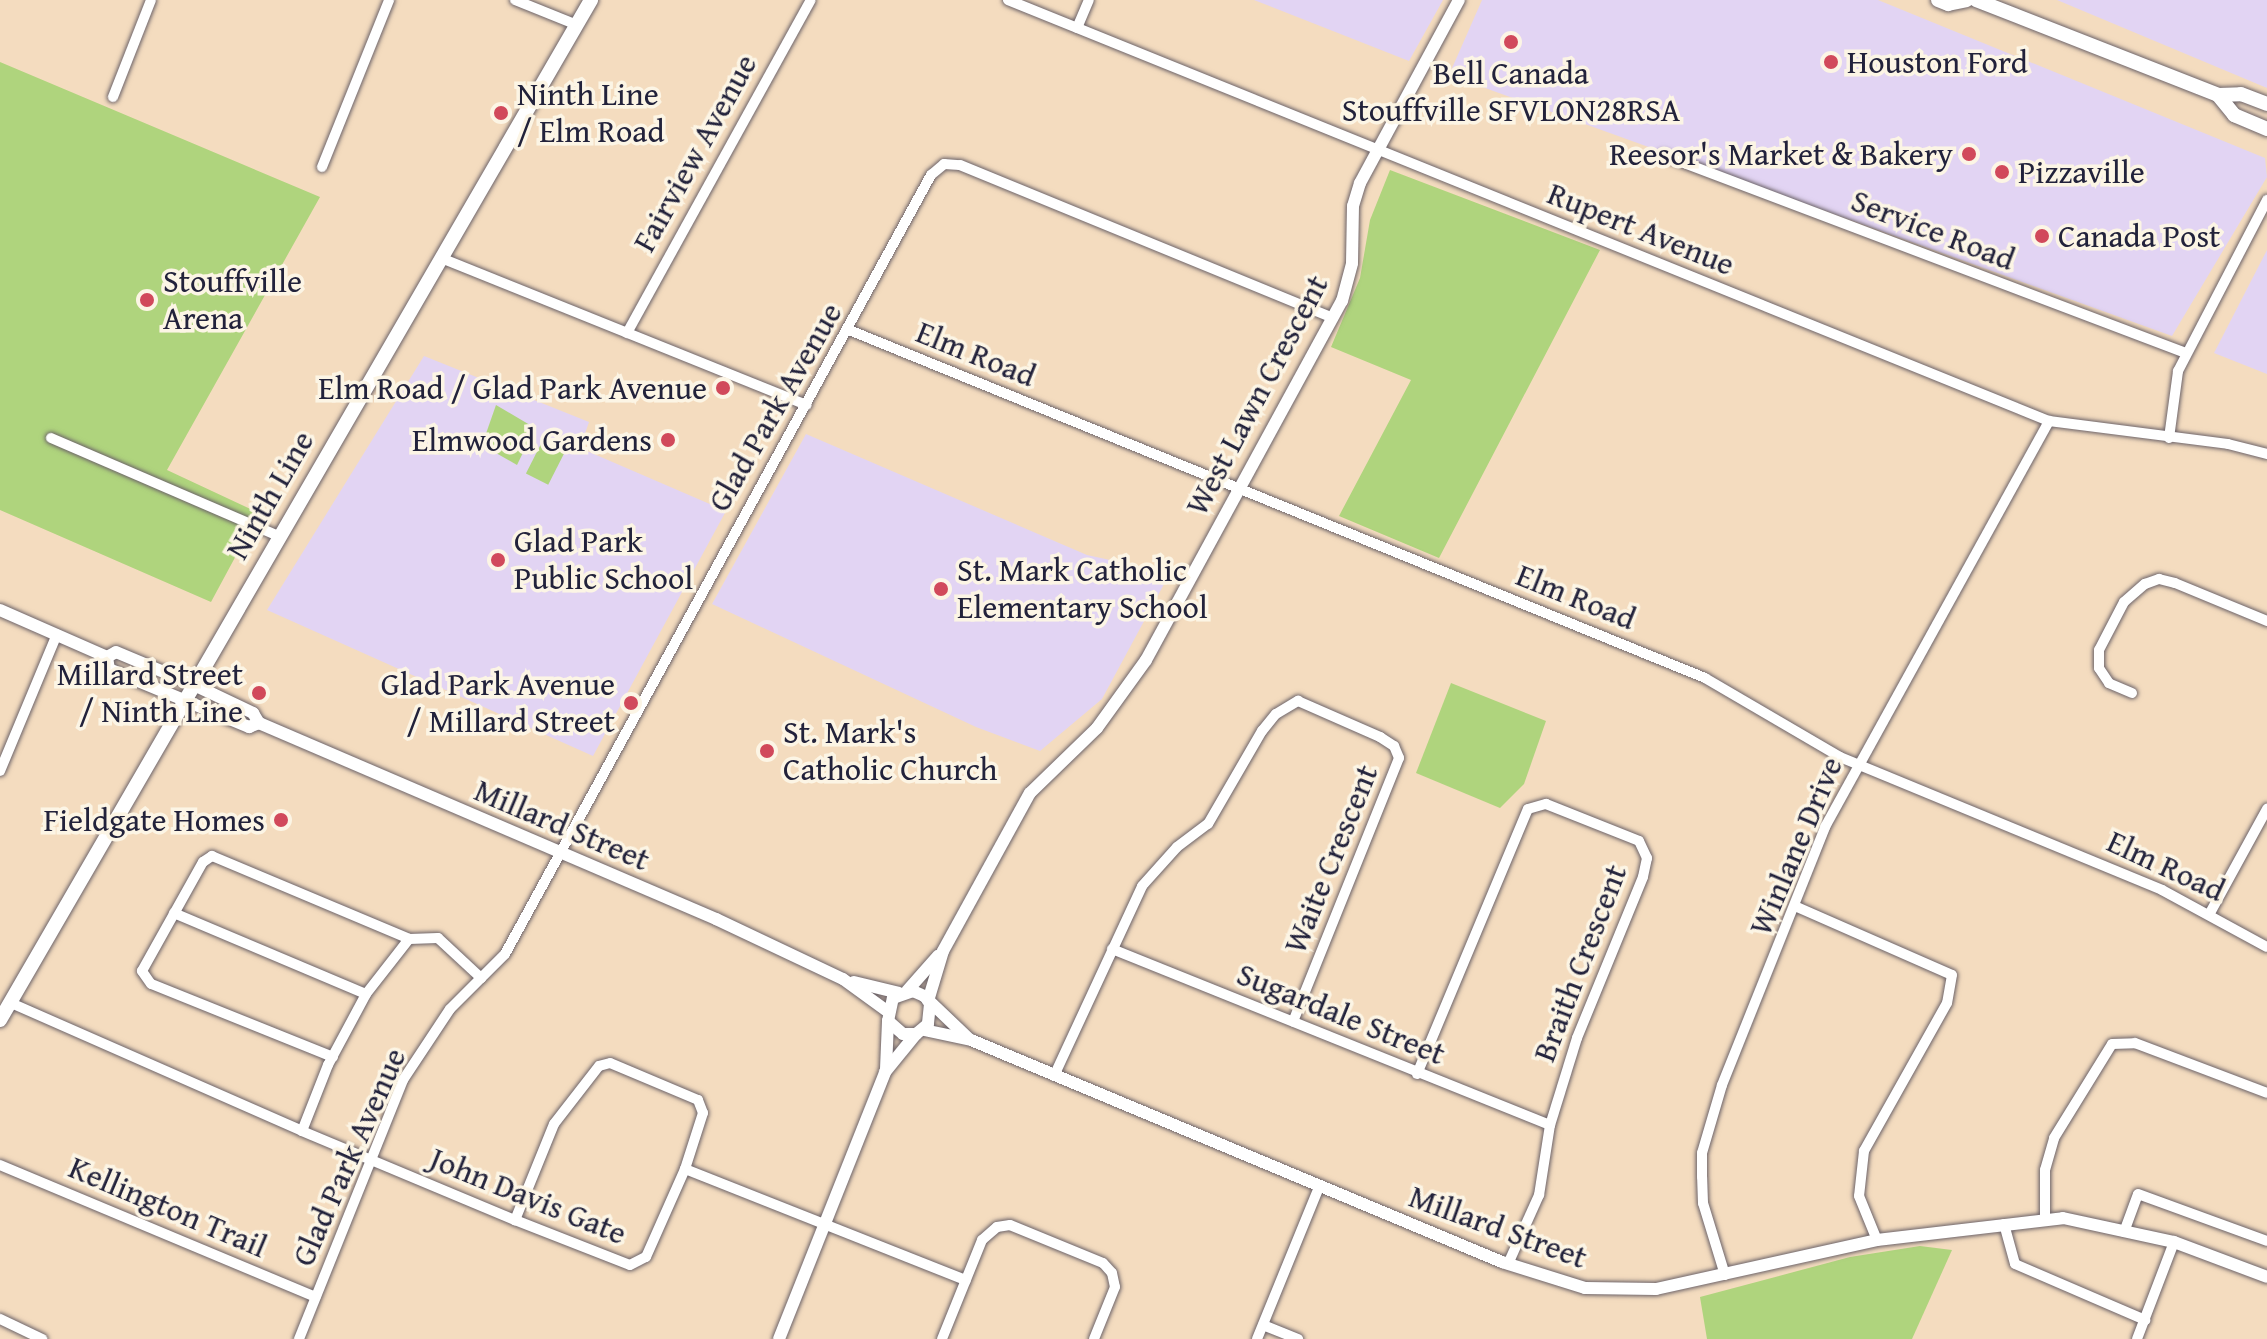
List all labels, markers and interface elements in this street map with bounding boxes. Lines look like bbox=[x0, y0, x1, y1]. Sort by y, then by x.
marker: Bell Canada Stouffville SFVLON28RSA bbox=[1502, 33, 1520, 51]
place label: Houston Ford bbox=[1847, 43, 2028, 81]
street label: Fairview Avenue bbox=[625, 48, 765, 258]
marker: Houston Ford bbox=[1822, 53, 1840, 71]
place label: Bell Canada Stouffville SFVLON28RSA bbox=[1342, 55, 1680, 130]
place label: Ninth Line / Elm Road bbox=[517, 76, 664, 151]
marker: Ninth Line / Elm Road bbox=[492, 104, 510, 122]
place label: Reesor's Market & Bakery bbox=[1609, 135, 1953, 173]
marker: Reesor's Market & Bakery bbox=[1960, 145, 1978, 163]
place label: Pizzaville bbox=[2018, 153, 2145, 191]
marker: Pizzaville bbox=[1993, 163, 2011, 181]
street label: Rupert Avenue bbox=[1542, 174, 1740, 284]
street label: Service Road bbox=[1846, 181, 2020, 279]
place label: Canada Post bbox=[2058, 217, 2220, 255]
marker: Canada Post bbox=[2033, 227, 2051, 245]
place label: Stouffville Arena bbox=[163, 263, 302, 338]
street label: West Lawn Crescent bbox=[1178, 268, 1336, 522]
marker: Stouffville Arena bbox=[138, 291, 156, 309]
street label: Glad Park Avenue bbox=[700, 296, 850, 518]
street label: Elm Road bbox=[911, 313, 1041, 395]
place label: Elm Road / Glad Park Avenue bbox=[318, 369, 707, 407]
marker: Elm Road / Glad Park Avenue bbox=[714, 379, 732, 397]
place label: Elmwood Gardens bbox=[412, 421, 652, 459]
street label: Ninth Line bbox=[218, 424, 322, 566]
marker: Elmwood Gardens bbox=[659, 431, 677, 449]
place label: Glad Park Public School bbox=[514, 523, 693, 598]
marker: Glad Park Public School bbox=[489, 551, 507, 569]
place label: St. Mark Catholic Elementary School bbox=[957, 552, 1208, 627]
street label: Elm Road bbox=[1511, 556, 1641, 638]
marker: St. Mark Catholic Elementary School bbox=[932, 580, 950, 598]
place label: Millard Street / Ninth Line bbox=[57, 656, 243, 731]
place label: Glad Park Avenue / Millard Street bbox=[381, 666, 615, 741]
marker: Millard Street / Ninth Line bbox=[250, 684, 268, 702]
marker: Glad Park Avenue / Millard Street bbox=[622, 694, 640, 712]
place label: St. Mark's Catholic Church bbox=[783, 714, 997, 789]
marker: St. Mark's Catholic Church bbox=[758, 742, 776, 760]
street label: Winlane Drive bbox=[1741, 751, 1851, 941]
street label: Waite Crescent bbox=[1276, 759, 1386, 959]
street label: Millard Street bbox=[469, 771, 655, 879]
place label: Fieldgate Homes bbox=[44, 801, 265, 839]
marker: Fieldgate Homes bbox=[272, 811, 290, 829]
street label: Elm Road bbox=[2101, 822, 2231, 910]
street label: Braith Crescent bbox=[1525, 859, 1635, 1067]
street label: Sugardale Street bbox=[1231, 955, 1451, 1073]
street label: Glad Park Avenue bbox=[284, 1042, 414, 1272]
street label: John Davis Gate bbox=[424, 1139, 632, 1253]
street label: Kellington Trail bbox=[63, 1148, 273, 1266]
street label: Millard Street bbox=[1404, 1177, 1592, 1277]

